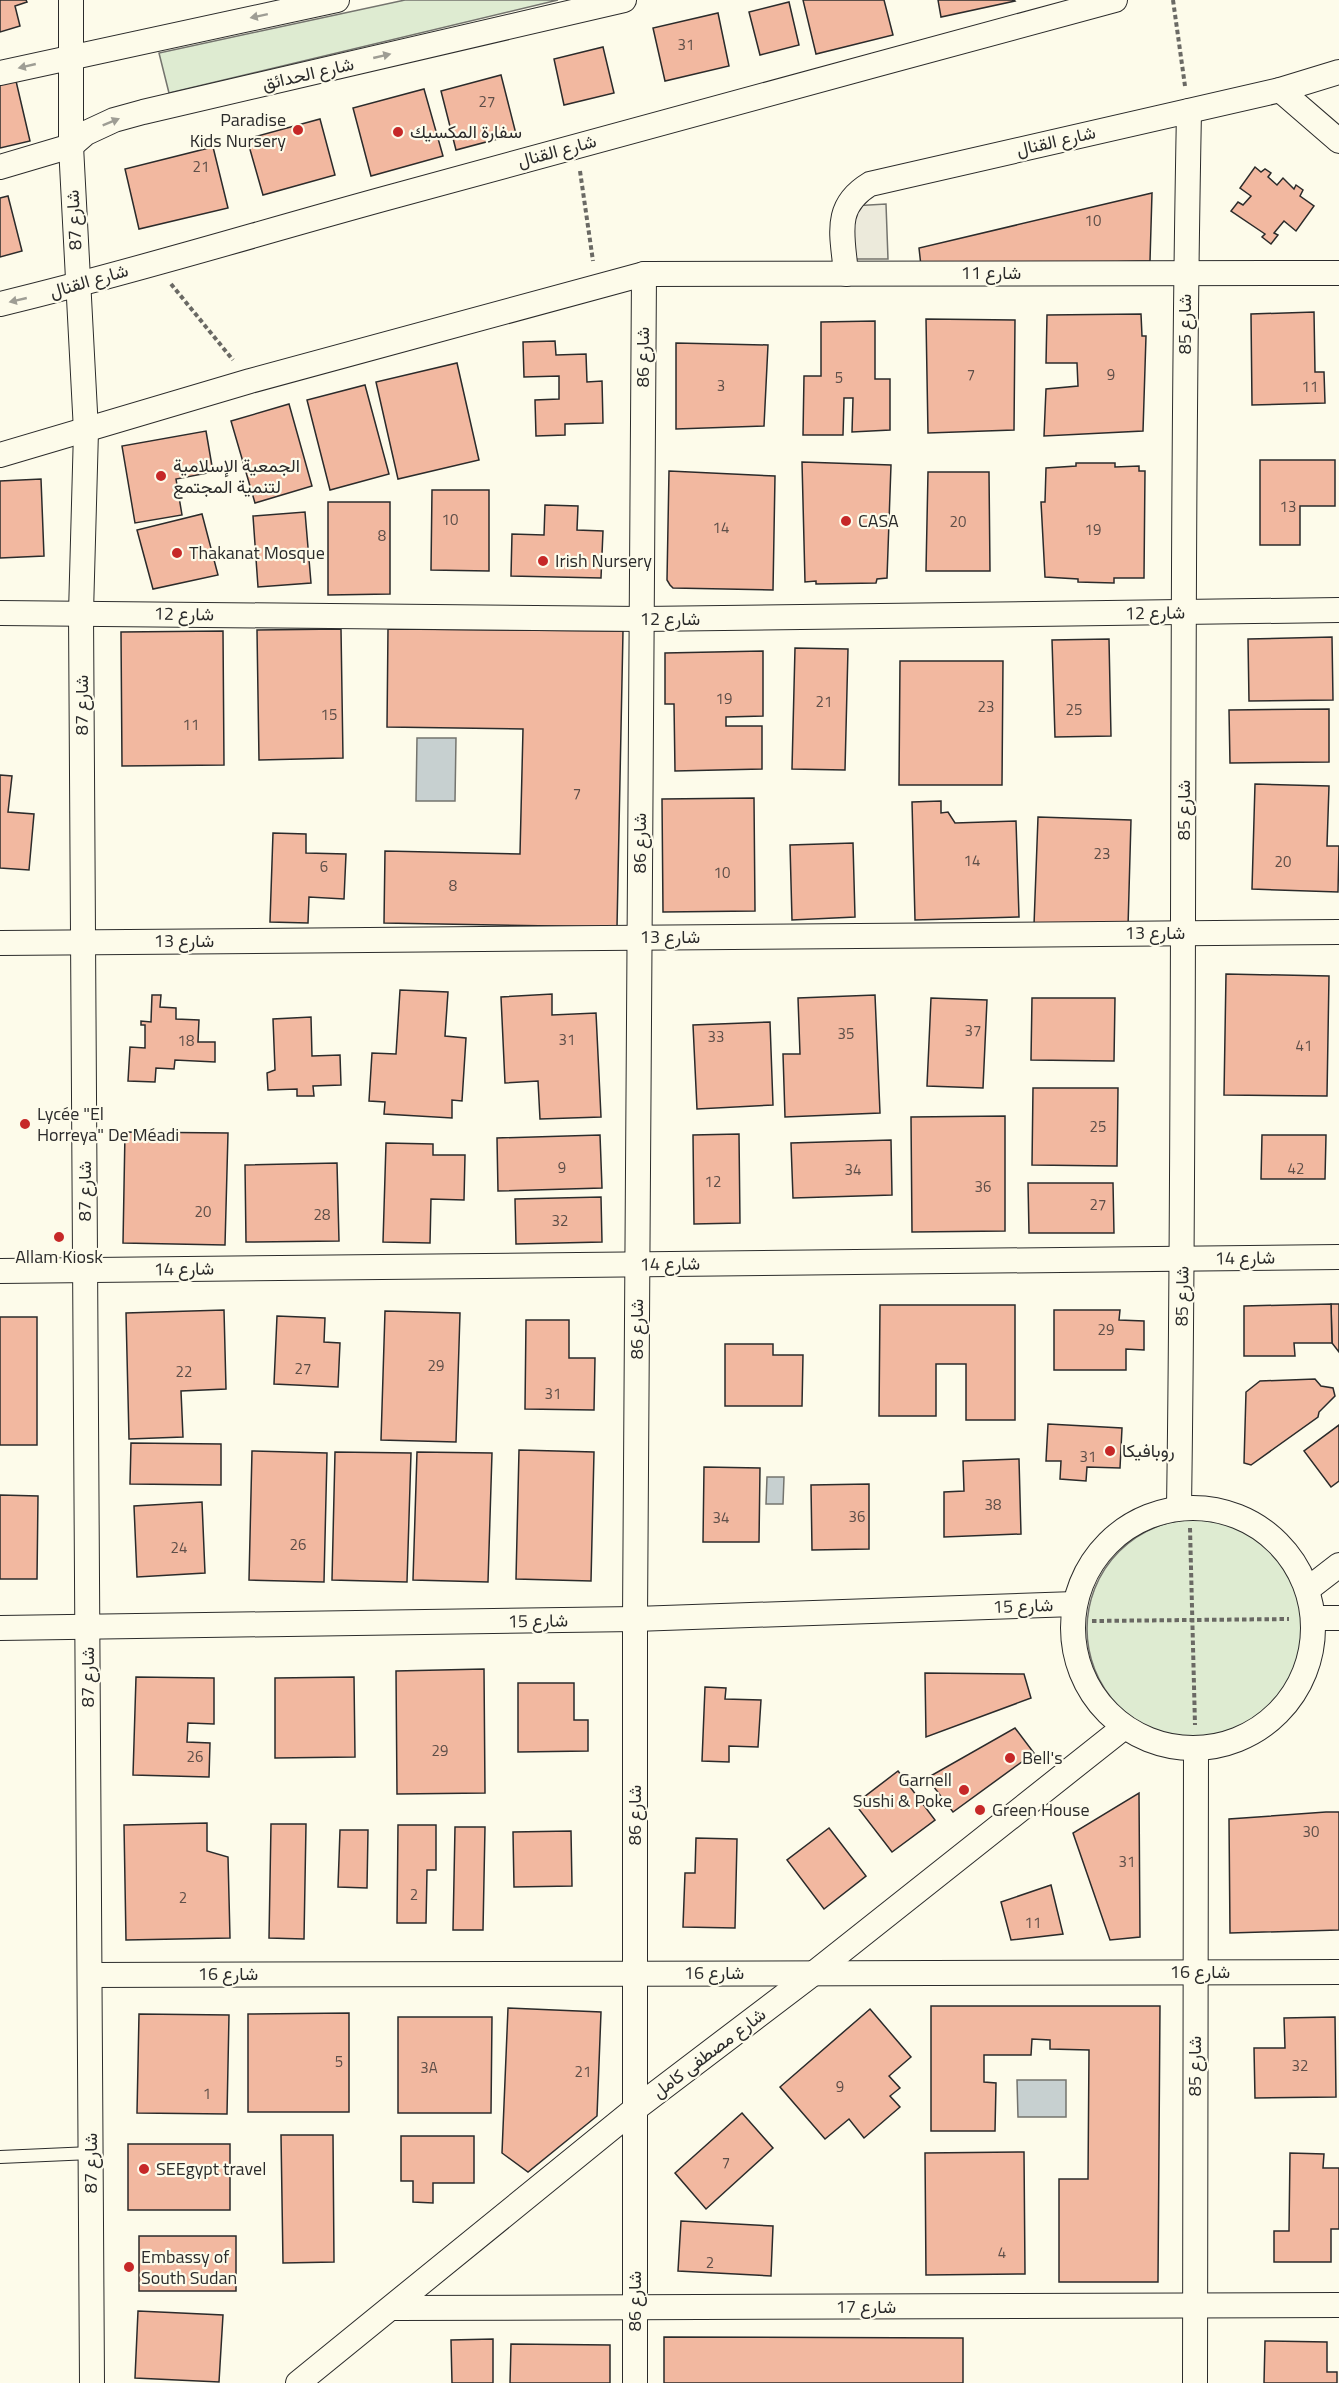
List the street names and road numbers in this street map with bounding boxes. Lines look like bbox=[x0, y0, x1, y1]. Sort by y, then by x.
street label: شارع الحدائق bbox=[259, 50, 356, 97]
street label: شارع القنال bbox=[1013, 118, 1098, 163]
street label: شارع القنال bbox=[514, 127, 599, 174]
street label: شارع 87 bbox=[58, 189, 89, 251]
street label: شارع القنال bbox=[46, 256, 131, 305]
street label: شارع 11 bbox=[961, 259, 1021, 286]
street label: شارع 85 bbox=[1171, 294, 1198, 354]
street label: شارع 86 bbox=[629, 327, 656, 387]
street label: شارع 12 bbox=[1125, 598, 1185, 627]
street label: شارع 12 bbox=[154, 599, 214, 628]
street label: شارع 12 bbox=[640, 605, 700, 632]
street label: شارع 87 bbox=[68, 675, 95, 735]
street label: شارع 85 bbox=[1170, 780, 1197, 840]
street label: شارع 86 bbox=[626, 813, 653, 873]
street label: شارع 13 bbox=[1125, 919, 1185, 946]
street label: شارع 13 bbox=[640, 923, 700, 950]
street label: شارع 13 bbox=[154, 927, 214, 954]
street label: شارع 87 bbox=[71, 1161, 98, 1221]
street label: شارع 14 bbox=[1215, 1243, 1275, 1272]
street label: شارع 14 bbox=[640, 1249, 700, 1278]
street label: شارع 14 bbox=[154, 1254, 214, 1283]
street label: شارع 85 bbox=[1167, 1266, 1196, 1326]
street label: شارع 86 bbox=[623, 1299, 650, 1359]
street label: شارع 15 bbox=[992, 1591, 1054, 1620]
street label: شارع 15 bbox=[508, 1606, 568, 1635]
street label: شارع 87 bbox=[74, 1647, 101, 1707]
street label: شارع 86 bbox=[621, 1785, 648, 1845]
street label: شارع 16 bbox=[1170, 1958, 1230, 1985]
street label: شارع 16 bbox=[684, 1959, 744, 1986]
street label: شارع 16 bbox=[198, 1960, 258, 1987]
street label: شارع مصطفى كامل bbox=[646, 2001, 771, 2104]
street label: شارع 85 bbox=[1181, 2036, 1208, 2096]
street label: شارع 87 bbox=[77, 2133, 104, 2193]
street label: شارع 86 bbox=[621, 2271, 648, 2331]
street label: شارع 17 bbox=[836, 2293, 896, 2320]

